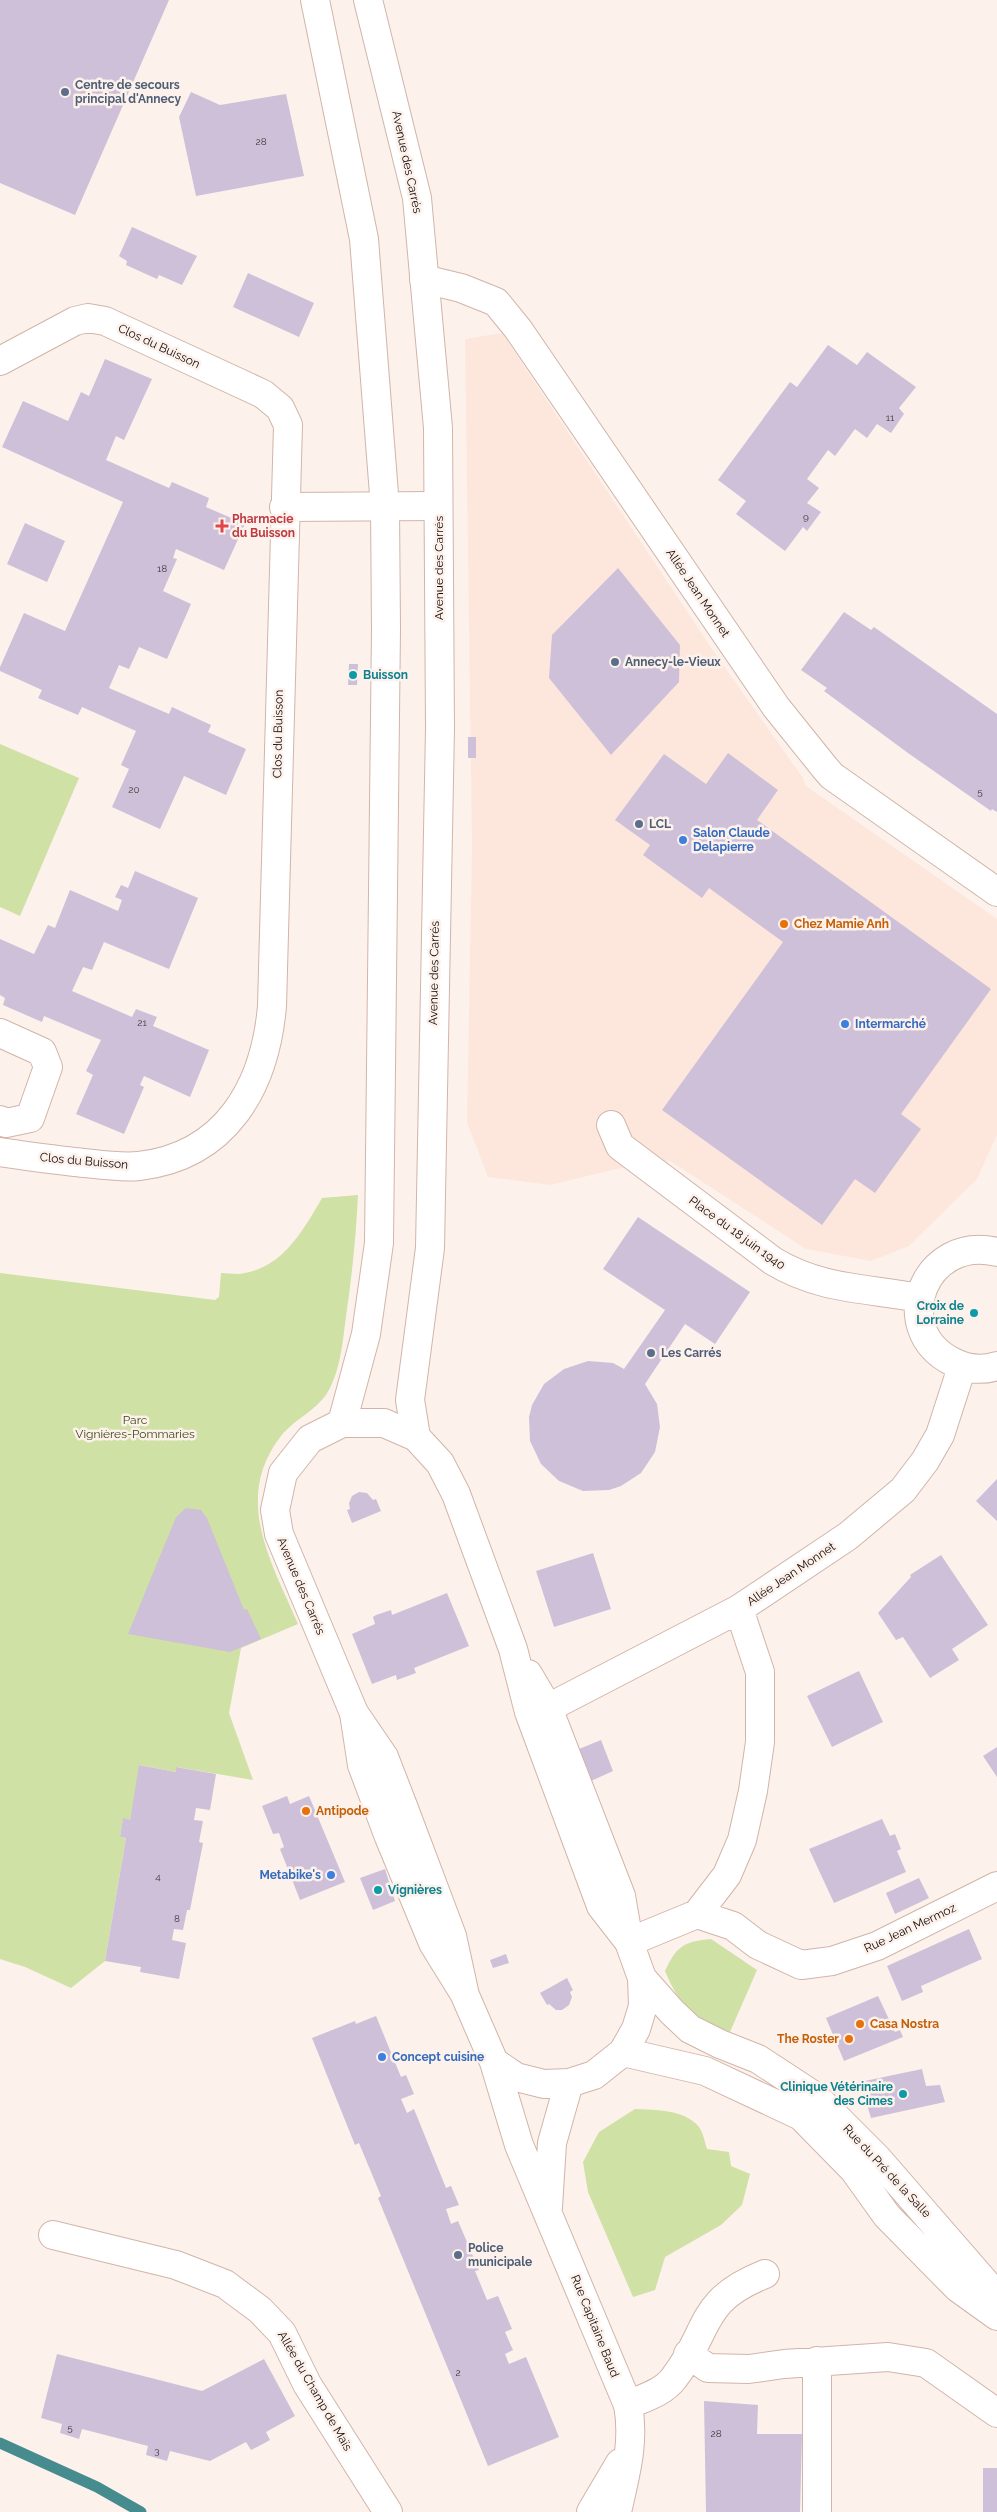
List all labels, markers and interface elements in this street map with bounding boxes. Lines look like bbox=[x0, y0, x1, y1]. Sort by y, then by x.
place label: Centre de secours principal d'Annecy bbox=[75, 78, 181, 106]
marker: Centre de secours principal d'Annecy bbox=[59, 86, 71, 98]
street label: Avenue des Carrés bbox=[389, 109, 425, 215]
house number: 28 bbox=[255, 136, 267, 147]
street label: Clos du Buisson bbox=[116, 321, 202, 371]
house number: 11 bbox=[886, 412, 895, 423]
house number: 9 bbox=[803, 511, 809, 522]
place label: Pharmacie du Buisson bbox=[232, 512, 295, 540]
street label: Avenue des Carrés bbox=[432, 516, 446, 620]
marker: Pharmacie du Buisson bbox=[216, 520, 228, 532]
street label: Allée Jean Monnet bbox=[663, 546, 733, 640]
house number: 18 bbox=[157, 563, 167, 574]
place label: Annecy-le-Vieux bbox=[625, 655, 721, 669]
marker: Annecy-le-Vieux bbox=[609, 656, 621, 668]
place label: Buisson bbox=[363, 668, 408, 682]
marker: Buisson bbox=[347, 669, 359, 681]
street label: Clos du Buisson bbox=[270, 690, 286, 778]
house number: 20 bbox=[128, 784, 140, 795]
house number: 5 bbox=[977, 786, 983, 797]
place label: LCL bbox=[649, 817, 671, 831]
marker: LCL bbox=[633, 818, 645, 830]
place label: Salon Claude Delapierre bbox=[693, 826, 770, 854]
marker: Salon Claude Delapierre bbox=[677, 834, 689, 846]
place label: Chez Mamie Anh bbox=[794, 917, 889, 931]
marker: Chez Mamie Anh bbox=[778, 918, 790, 930]
street label: Avenue des Carrés bbox=[426, 921, 442, 1025]
house number: 21 bbox=[137, 1017, 147, 1028]
place label: Intermarché bbox=[855, 1017, 926, 1031]
marker: Intermarché bbox=[839, 1018, 851, 1030]
street label: Clos du Buisson bbox=[39, 1150, 129, 1172]
street label: Place du 18 juin 1940 bbox=[686, 1193, 788, 1273]
place label: Croix de Lorraine bbox=[916, 1299, 964, 1327]
marker: Croix de Lorraine bbox=[968, 1307, 980, 1319]
place label: Les Carrés bbox=[661, 1346, 721, 1360]
marker: Les Carrés bbox=[645, 1347, 657, 1359]
park label: Parc Vignières-Pommaries bbox=[75, 1413, 195, 1441]
street label: Avenue des Carrés bbox=[274, 1535, 328, 1637]
street label: Allée Jean Monnet bbox=[744, 1539, 838, 1609]
place label: Antipode bbox=[316, 1804, 369, 1818]
marker: Antipode bbox=[300, 1805, 312, 1817]
place label: Metabike's bbox=[259, 1868, 321, 1882]
marker: Metabike's bbox=[325, 1869, 337, 1881]
house number: 4 bbox=[155, 1871, 161, 1882]
place label: Vignières bbox=[388, 1883, 442, 1897]
marker: Vignières bbox=[372, 1884, 384, 1896]
street label: Rue Jean Mermoz bbox=[862, 1901, 958, 1955]
house number: 8 bbox=[174, 1913, 180, 1924]
place label: Casa Nostra bbox=[870, 2017, 939, 2031]
marker: Casa Nostra bbox=[854, 2018, 866, 2030]
place label: The Roster bbox=[777, 2032, 839, 2046]
marker: The Roster bbox=[843, 2033, 855, 2045]
place label: Concept cuisine bbox=[392, 2050, 484, 2064]
marker: Concept cuisine bbox=[376, 2051, 388, 2063]
place label: Clinique Vétérinaire des Cimes bbox=[780, 2080, 893, 2108]
marker: Clinique Vétérinaire des Cimes bbox=[897, 2088, 909, 2100]
street label: Rue du Pré de la Salle bbox=[840, 2122, 934, 2220]
place label: Police municipale bbox=[468, 2241, 532, 2269]
marker: Police municipale bbox=[452, 2249, 464, 2261]
street label: Rue Capitaine Baud bbox=[568, 2273, 622, 2379]
street label: Allée du Champ de Maïs bbox=[275, 2329, 355, 2453]
house number: 2 bbox=[455, 2367, 461, 2378]
house number: 5 bbox=[67, 2422, 73, 2433]
house number: 28 bbox=[710, 2428, 722, 2439]
house number: 3 bbox=[154, 2445, 160, 2456]

